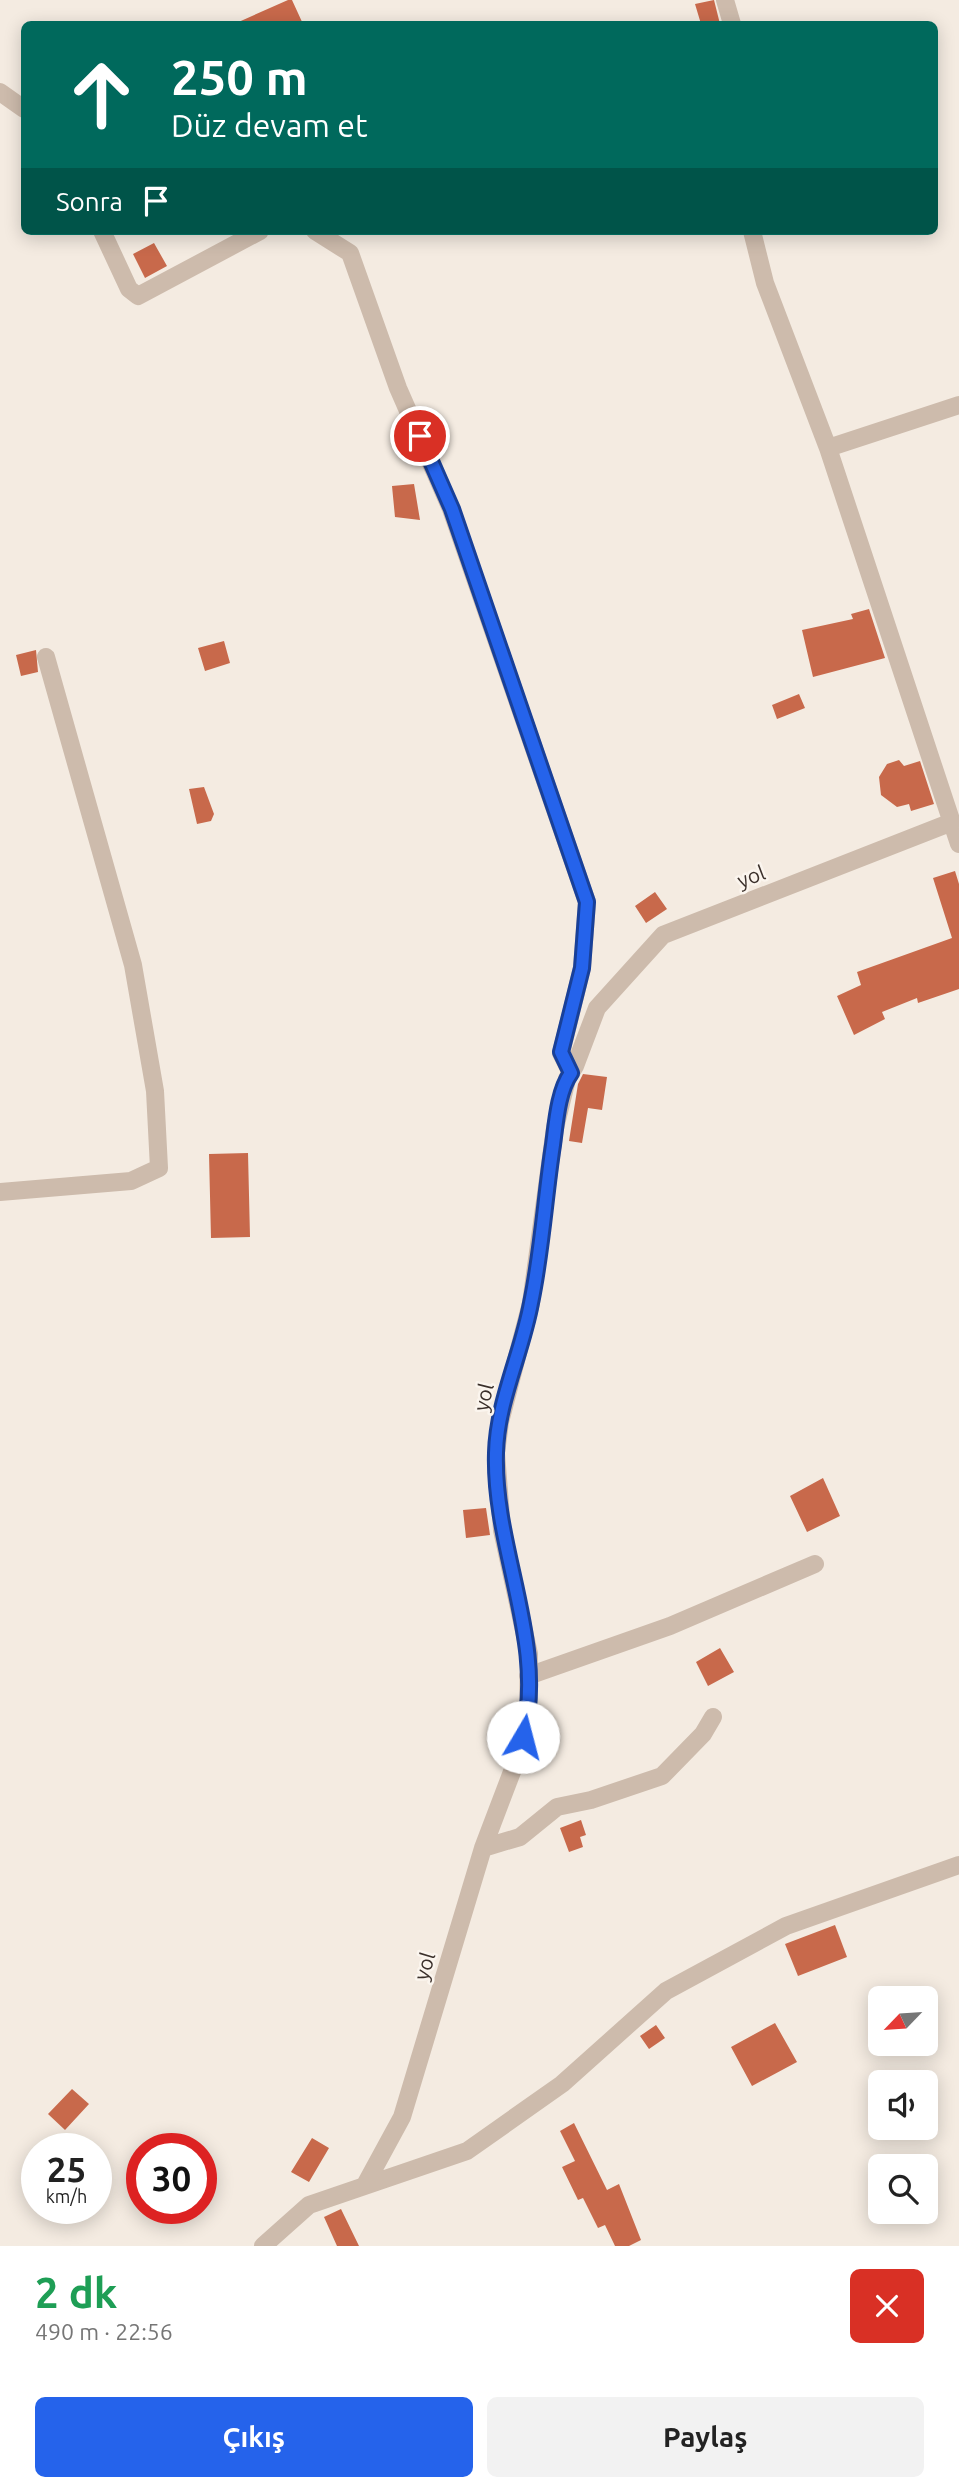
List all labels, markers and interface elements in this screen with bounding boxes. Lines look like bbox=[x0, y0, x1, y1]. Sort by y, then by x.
icon: ahead bbox=[56, 49, 147, 140]
text: 250 m bbox=[171, 49, 308, 104]
text: Düz devam et bbox=[171, 107, 368, 143]
icon: arrive bbox=[137, 182, 175, 220]
text: Sonra bbox=[56, 187, 123, 216]
pin bbox=[390, 406, 450, 466]
icon: arrive bbox=[401, 417, 439, 455]
street label: yol bbox=[734, 860, 768, 892]
street label: yol bbox=[468, 1381, 498, 1413]
position arrow bbox=[486, 1700, 560, 1774]
street label: yol bbox=[408, 1949, 440, 1983]
north arrow bbox=[868, 1986, 938, 2056]
map controls bbox=[868, 1986, 938, 2224]
button: sound bbox=[868, 2070, 938, 2140]
speed limit sign: 30 bbox=[126, 2133, 217, 2224]
text: 25 bbox=[47, 2149, 86, 2189]
button: search bbox=[868, 2154, 938, 2224]
text: km/h bbox=[46, 2186, 87, 2206]
text: 2 dk bbox=[35, 2269, 117, 2316]
button: close bbox=[850, 2269, 924, 2343]
text: 490 m · 22:56 bbox=[35, 2319, 173, 2344]
button: Çıkış bbox=[35, 2397, 473, 2477]
button: Paylaş bbox=[487, 2397, 924, 2477]

